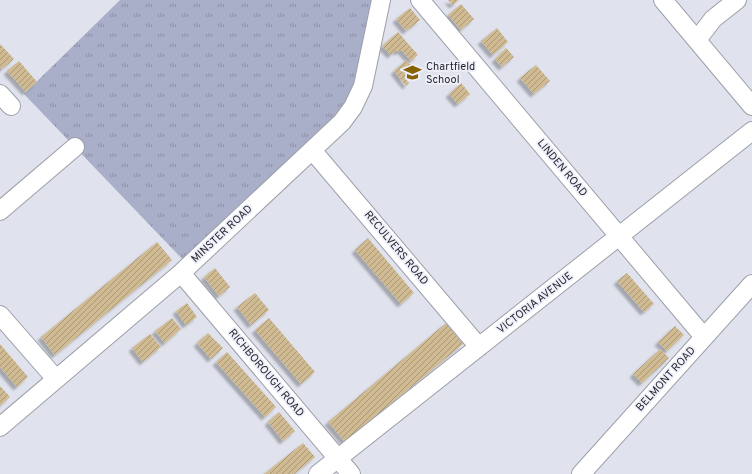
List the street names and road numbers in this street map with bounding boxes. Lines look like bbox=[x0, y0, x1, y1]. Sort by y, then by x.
street label: LINDEN ROAD bbox=[534, 136, 590, 200]
street label: MINSTER ROAD bbox=[189, 202, 255, 266]
street label: RECULVERS ROAD bbox=[361, 208, 431, 288]
street label: VICTORIA AVENUE bbox=[494, 269, 576, 337]
street label: RICHBOROUGH ROAD bbox=[225, 326, 307, 420]
street label: BELMONT ROAD bbox=[633, 344, 699, 414]

